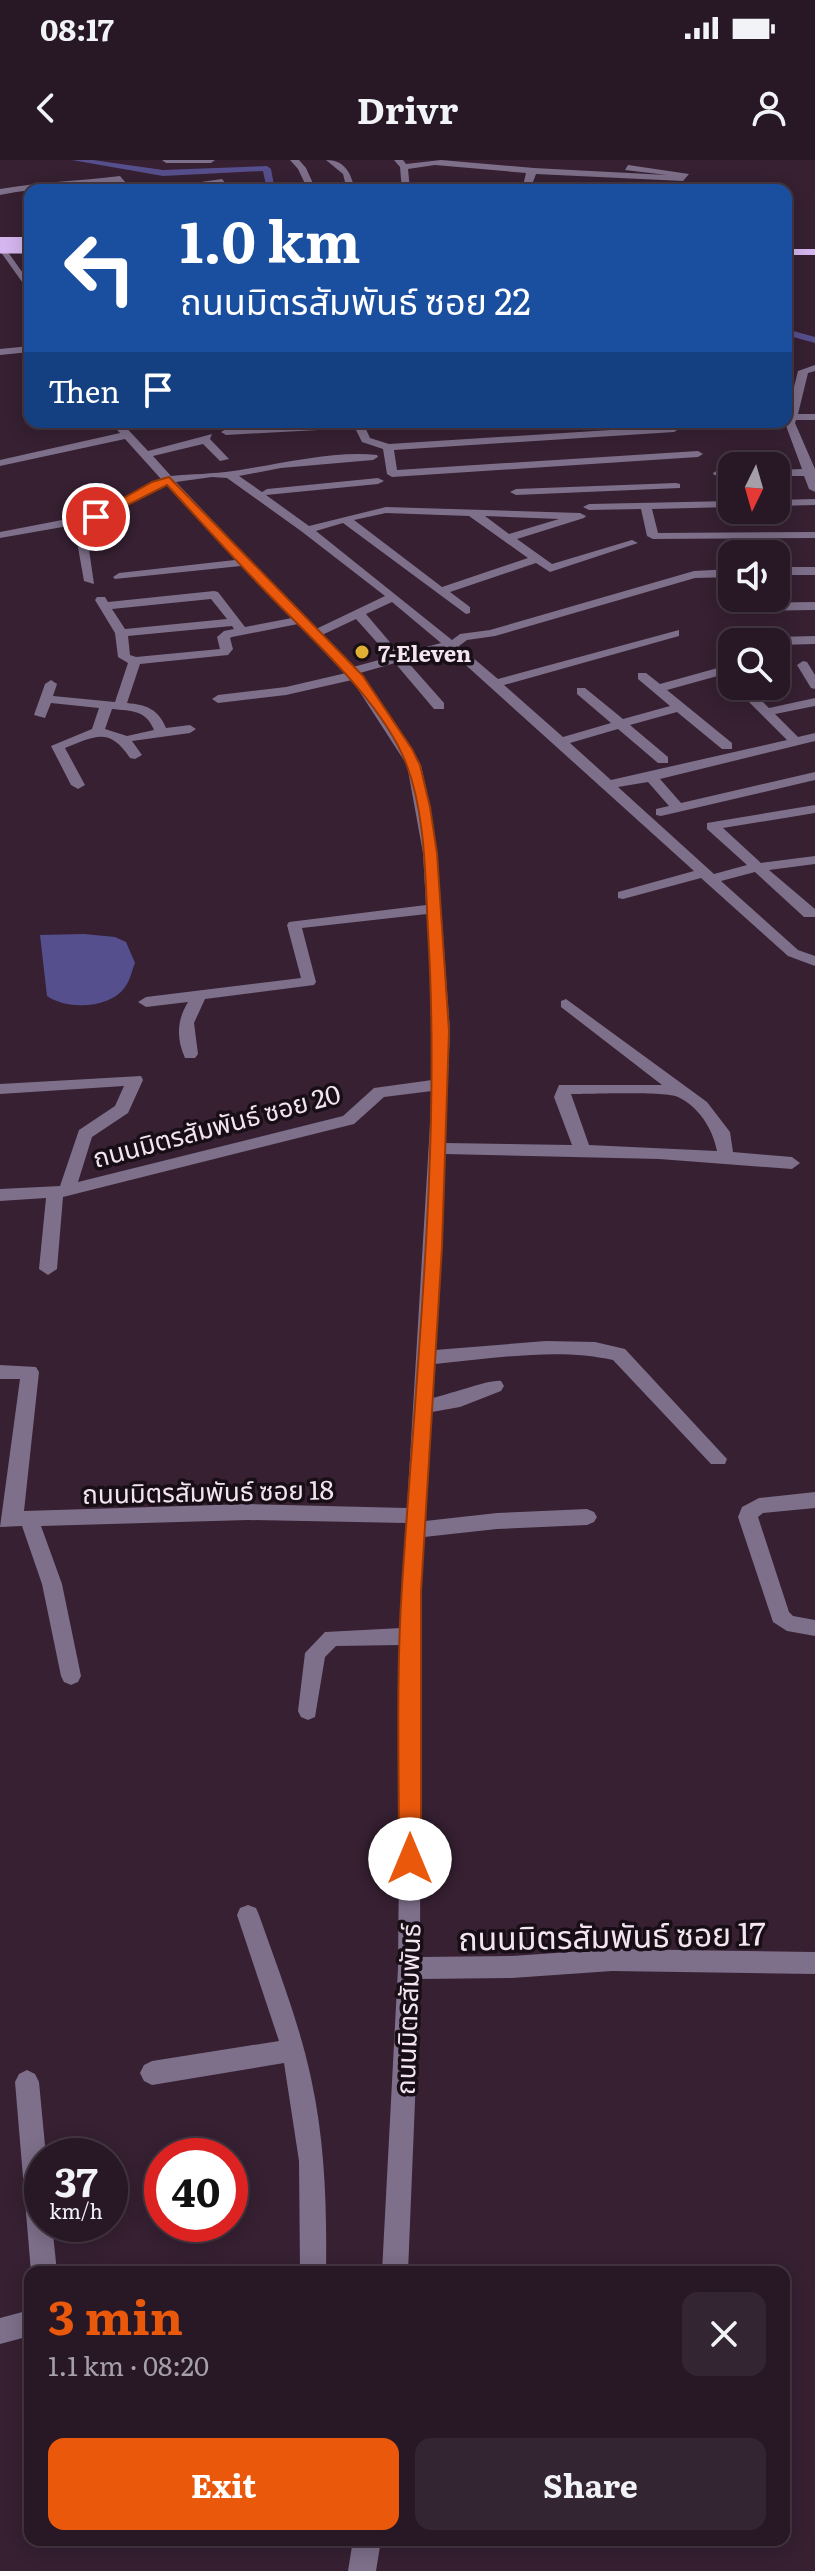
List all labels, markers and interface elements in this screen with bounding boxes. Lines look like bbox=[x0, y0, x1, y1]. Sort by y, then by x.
text: 08:17 bbox=[40, 6, 114, 50]
text: Drivr bbox=[357, 82, 458, 135]
icon: back bbox=[24, 86, 68, 130]
icon: person bbox=[747, 86, 791, 130]
text: 1.0 km bbox=[180, 197, 361, 280]
icon: left bbox=[48, 216, 152, 320]
text: ถนนมิตรสัมพันธ์ ซอย 22 bbox=[180, 273, 531, 326]
text: Then bbox=[48, 368, 120, 412]
icon: arrive bbox=[136, 368, 180, 412]
north arrow bbox=[718, 452, 790, 524]
map controls bbox=[718, 452, 790, 700]
pin bbox=[62, 483, 130, 551]
icon: arrive bbox=[74, 495, 118, 539]
button: sound bbox=[718, 540, 790, 612]
button: search bbox=[718, 628, 790, 700]
place label: 7-Eleven bbox=[378, 636, 471, 669]
marker: 7-Eleven bbox=[353, 643, 371, 661]
street label: ถนนมิตรสัมพันธ์ ซอย 20 bbox=[88, 1072, 344, 1176]
street label: ถนนมิตรสัมพันธ์ ซอย 18 bbox=[82, 1468, 334, 1512]
position arrow bbox=[368, 1817, 452, 1901]
street label: ถนนมิตรสัมพันธ์ ซอย 17 bbox=[458, 1907, 766, 1961]
street label: ถนนมิตรสัมพันธ์ bbox=[384, 1922, 428, 2095]
speed limit sign: 40 bbox=[144, 2138, 248, 2242]
text: 37 bbox=[54, 2150, 98, 2209]
text: km/h bbox=[49, 2195, 103, 2225]
text: 3 min bbox=[48, 2279, 183, 2350]
button: close bbox=[682, 2292, 766, 2376]
text: 1.1 km · 08:20 bbox=[48, 2345, 209, 2384]
button: Exit bbox=[48, 2438, 399, 2530]
button: Share bbox=[415, 2438, 766, 2530]

